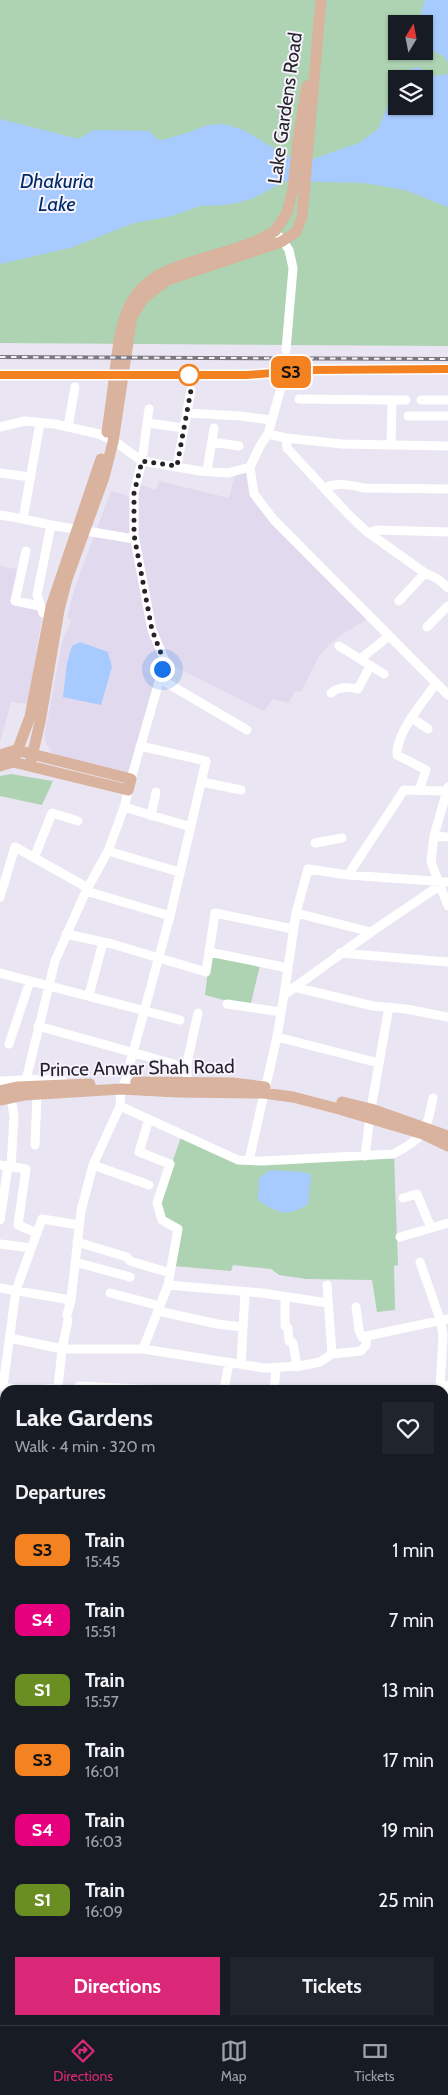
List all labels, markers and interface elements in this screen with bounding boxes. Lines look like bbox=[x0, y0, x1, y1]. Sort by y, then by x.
north arrow bbox=[388, 15, 432, 60]
map controls bbox=[388, 15, 433, 115]
street label: Lake Gardens Road bbox=[263, 31, 307, 185]
button: layers bbox=[388, 70, 433, 115]
water label: Dhakuria Lake bbox=[20, 169, 94, 216]
line badge: S3 bbox=[268, 356, 314, 388]
text: S3 bbox=[281, 361, 301, 383]
unlabelled marker bbox=[178, 364, 200, 386]
your location bbox=[150, 657, 175, 682]
street label: Prince Anwar Shah Road bbox=[39, 1055, 235, 1081]
button: heart bbox=[382, 1402, 434, 1454]
text: Lake Gardens bbox=[15, 1403, 153, 1432]
text: Walk · 4 min · 320 m bbox=[15, 1437, 155, 1456]
text: Departures bbox=[15, 1481, 106, 1504]
text: Train bbox=[85, 1529, 125, 1552]
text: S3 bbox=[32, 1539, 53, 1561]
text: 1 min bbox=[392, 1539, 434, 1562]
text: 15:45 bbox=[85, 1552, 120, 1571]
text: Train bbox=[85, 1599, 125, 1622]
text: S4 bbox=[32, 1609, 53, 1631]
text: 7 min bbox=[389, 1609, 434, 1632]
text: 15:51 bbox=[85, 1622, 116, 1641]
text: Train bbox=[85, 1669, 125, 1692]
text: S1 bbox=[34, 1679, 51, 1701]
text: 13 min bbox=[382, 1679, 434, 1702]
text: 15:57 bbox=[85, 1692, 119, 1711]
text: Train bbox=[85, 1739, 125, 1762]
text: S3 bbox=[32, 1749, 53, 1771]
text: 17 min bbox=[383, 1749, 434, 1772]
text: 16:01 bbox=[85, 1762, 119, 1781]
text: Train bbox=[85, 1809, 125, 1832]
text: S4 bbox=[32, 1819, 53, 1841]
text: 19 min bbox=[381, 1819, 434, 1842]
text: 16:03 bbox=[85, 1832, 122, 1851]
text: Train bbox=[85, 1879, 125, 1902]
text: S1 bbox=[34, 1889, 51, 1911]
text: 25 min bbox=[378, 1889, 434, 1912]
text: 16:09 bbox=[85, 1902, 123, 1921]
button: Directions bbox=[15, 1957, 220, 2015]
button: Tickets bbox=[230, 1957, 434, 2015]
tab: Directions bbox=[53, 2037, 113, 2085]
tab: Map bbox=[220, 2037, 248, 2085]
tab: Tickets bbox=[354, 2037, 395, 2085]

